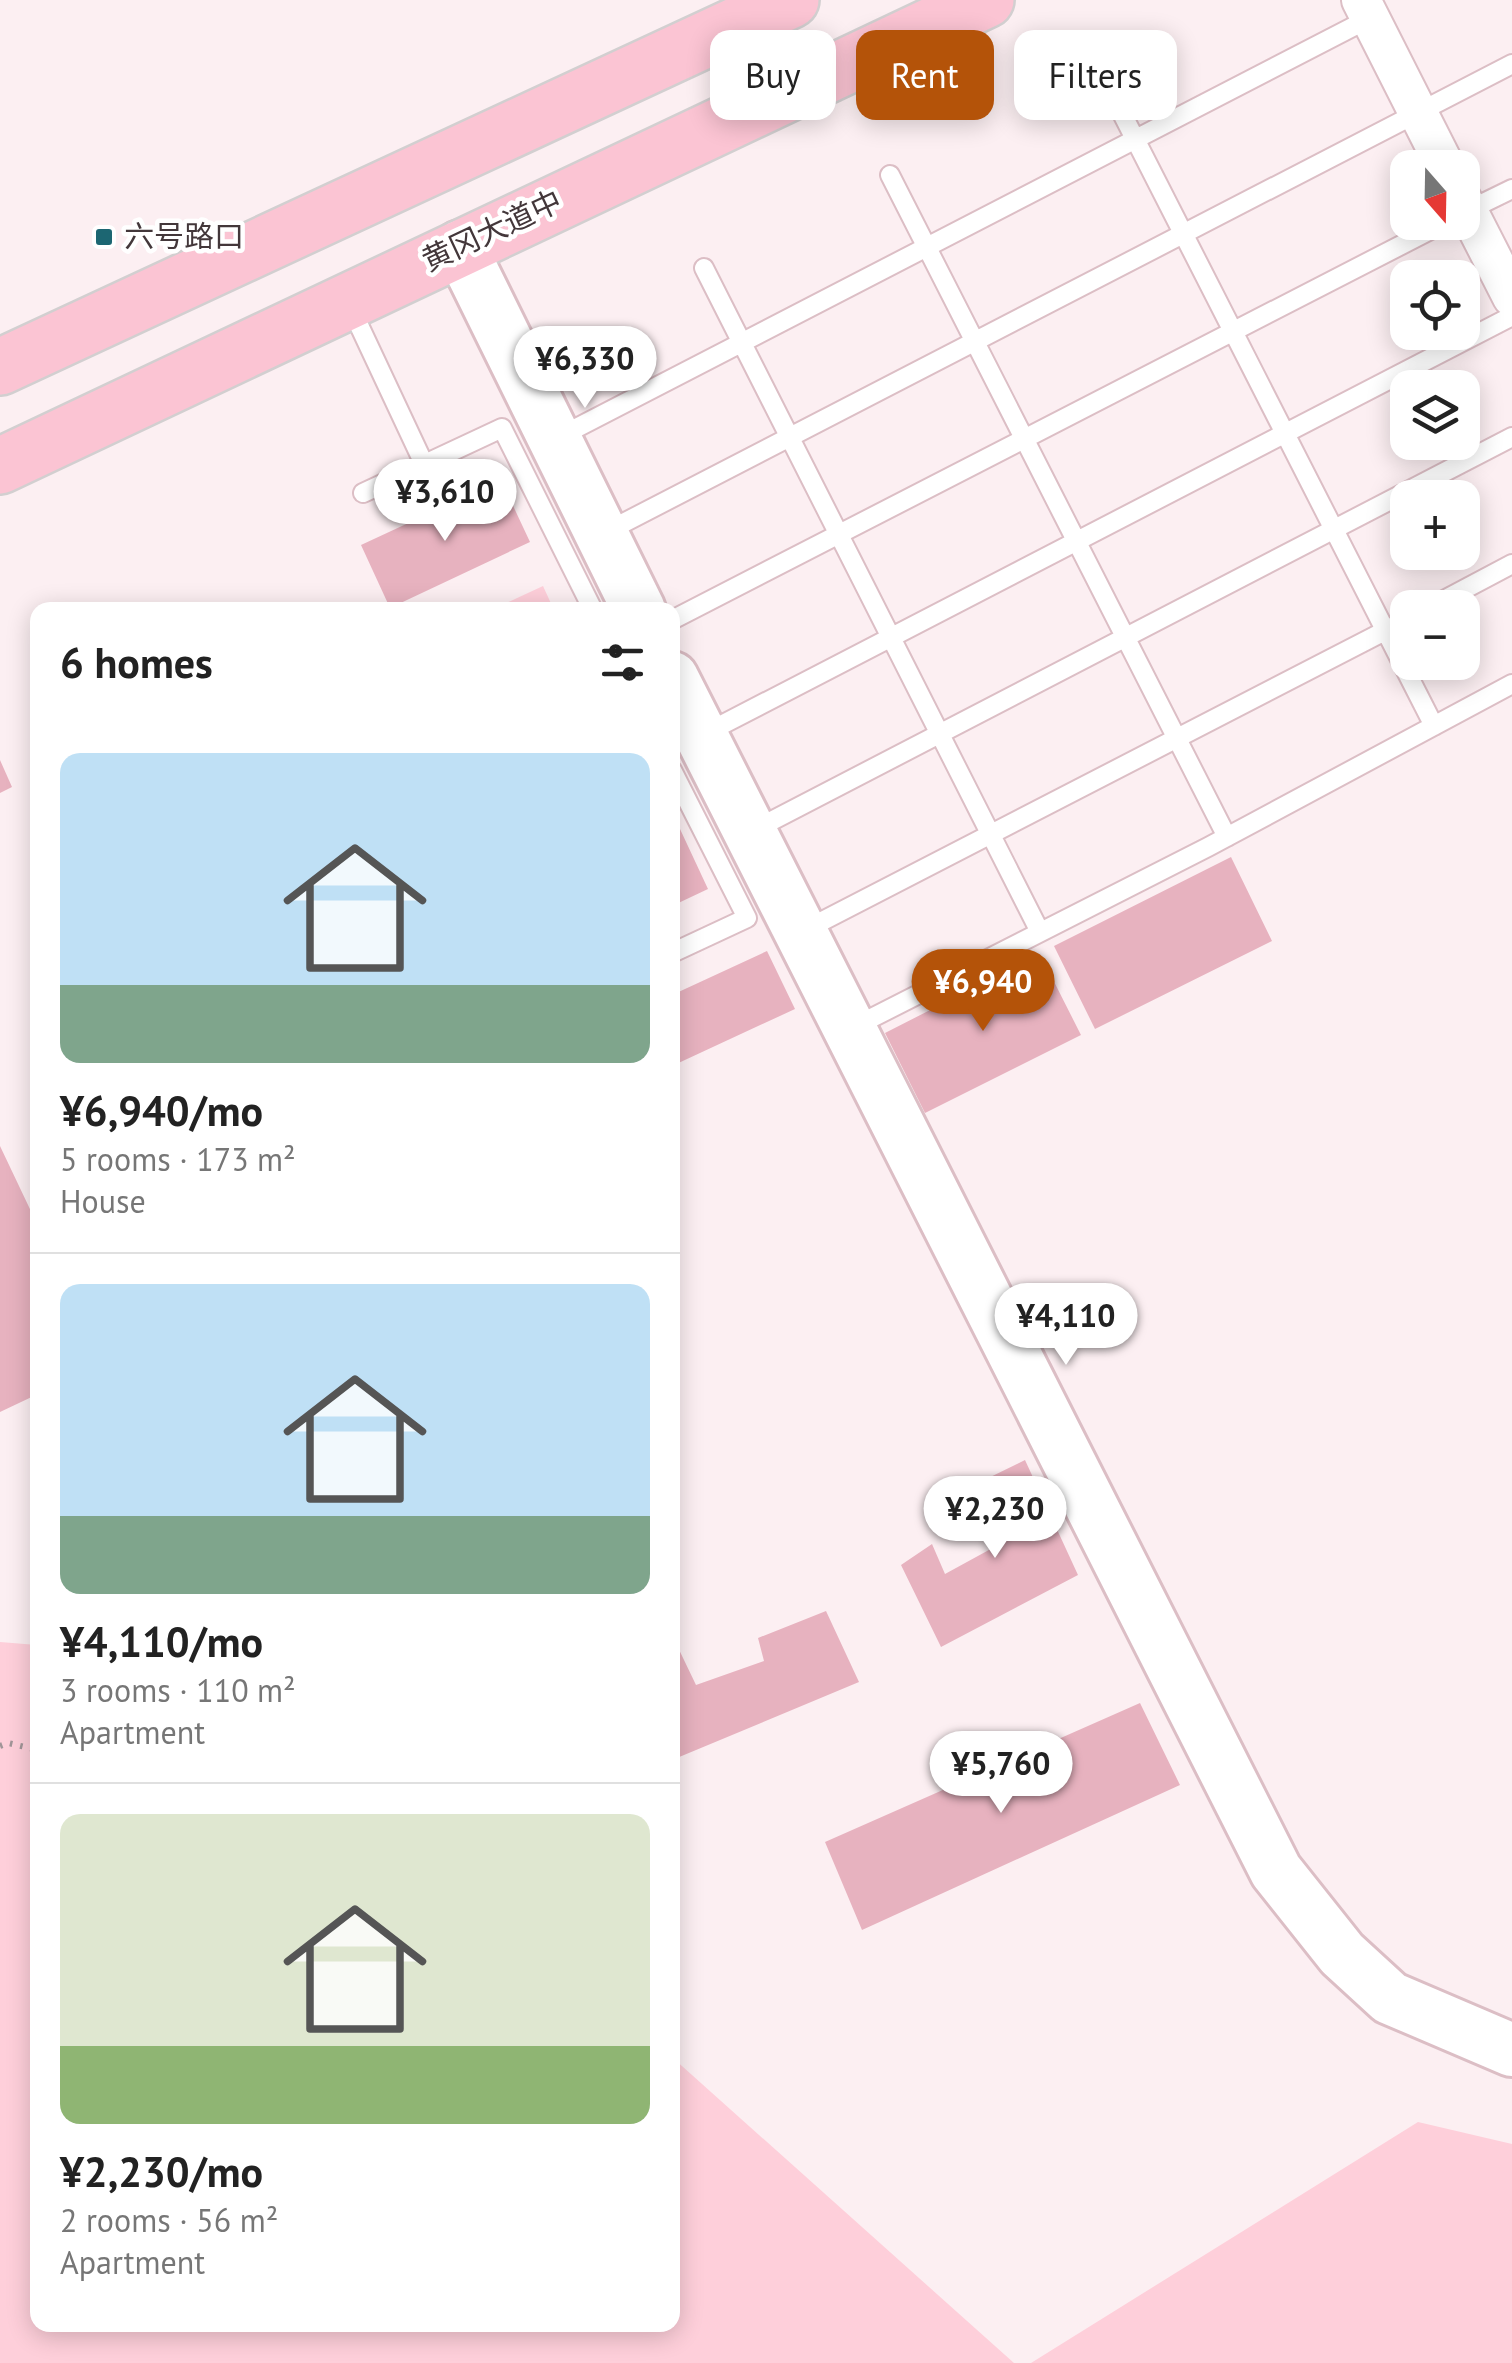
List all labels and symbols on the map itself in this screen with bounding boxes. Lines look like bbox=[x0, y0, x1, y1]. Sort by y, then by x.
north arrow bbox=[1390, 150, 1480, 240]
street label: 黄冈大道中 bbox=[415, 180, 568, 279]
place label: 六号路口 bbox=[124, 216, 244, 255]
marker: 六号路口 bbox=[93, 226, 115, 248]
pin: ¥6,330 bbox=[504, 326, 666, 411]
pin: ¥3,610 bbox=[364, 459, 526, 544]
pin: ¥6,940 bbox=[902, 949, 1064, 1034]
pin: ¥4,110 bbox=[985, 1283, 1147, 1368]
pin: ¥2,230 bbox=[914, 1476, 1076, 1561]
pin: ¥5,760 bbox=[920, 1731, 1082, 1816]

